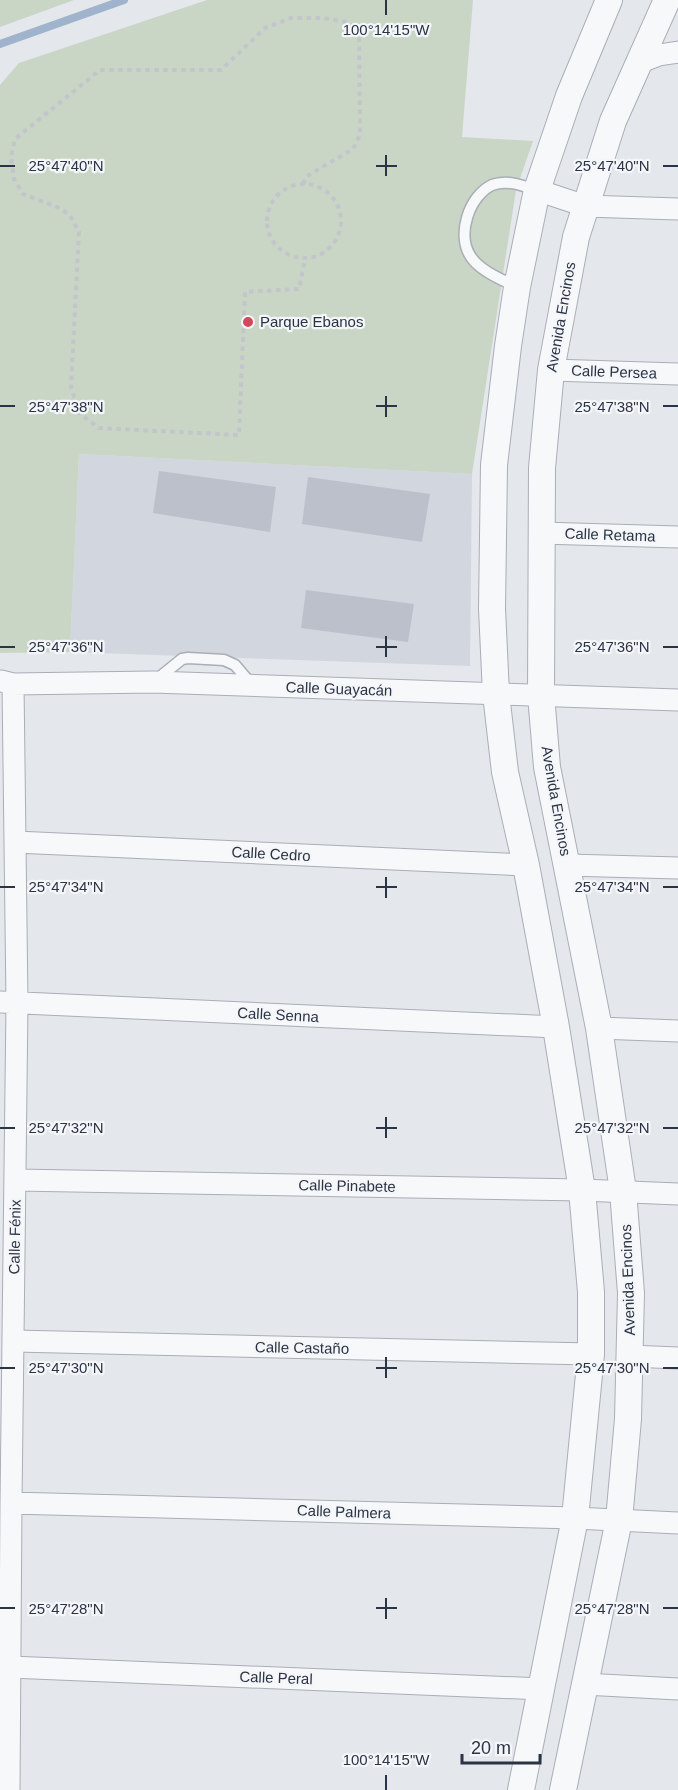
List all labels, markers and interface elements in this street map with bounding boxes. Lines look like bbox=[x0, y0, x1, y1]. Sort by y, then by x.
text: 100°14'15"W bbox=[343, 21, 430, 38]
text: 25°47'40"N bbox=[28, 157, 104, 174]
text: 25°47'40"N bbox=[574, 157, 650, 174]
street label: Avenida Encinos bbox=[542, 261, 579, 373]
place label: Parque Ebanos bbox=[260, 313, 363, 330]
marker: Parque Ebanos bbox=[241, 315, 255, 329]
street label: Calle Persea bbox=[571, 362, 658, 382]
text: 25°47'38"N bbox=[28, 398, 104, 415]
text: 25°47'38"N bbox=[574, 398, 650, 415]
street label: Calle Retama bbox=[564, 524, 656, 545]
text: 25°47'36"N bbox=[28, 638, 104, 655]
text: 25°47'36"N bbox=[574, 638, 650, 655]
street label: Calle Guayacán bbox=[285, 678, 393, 699]
street label: Avenida Encinos bbox=[538, 745, 575, 857]
street label: Calle Cedro bbox=[231, 843, 311, 864]
text: 25°47'34"N bbox=[28, 878, 104, 895]
text: 25°47'34"N bbox=[574, 878, 650, 895]
street label: Calle Senna bbox=[237, 1004, 320, 1025]
text: 25°47'32"N bbox=[28, 1119, 104, 1136]
text: 25°47'32"N bbox=[574, 1119, 650, 1136]
street label: Calle Pinabete bbox=[298, 1176, 396, 1195]
street label: Calle Fénix bbox=[5, 1199, 24, 1275]
street label: Avenida Encinos bbox=[617, 1224, 638, 1336]
street label: Calle Castaño bbox=[255, 1338, 349, 1357]
text: 25°47'30"N bbox=[28, 1359, 104, 1376]
text: 25°47'30"N bbox=[574, 1359, 650, 1376]
street label: Calle Palmera bbox=[297, 1501, 392, 1522]
text: 25°47'28"N bbox=[28, 1600, 104, 1617]
text: 25°47'28"N bbox=[574, 1600, 650, 1617]
street label: Calle Peral bbox=[239, 1668, 313, 1687]
scale bar bbox=[462, 1727, 540, 1765]
text: 20 m bbox=[471, 1738, 511, 1758]
text: 100°14'15"W bbox=[343, 1751, 430, 1768]

